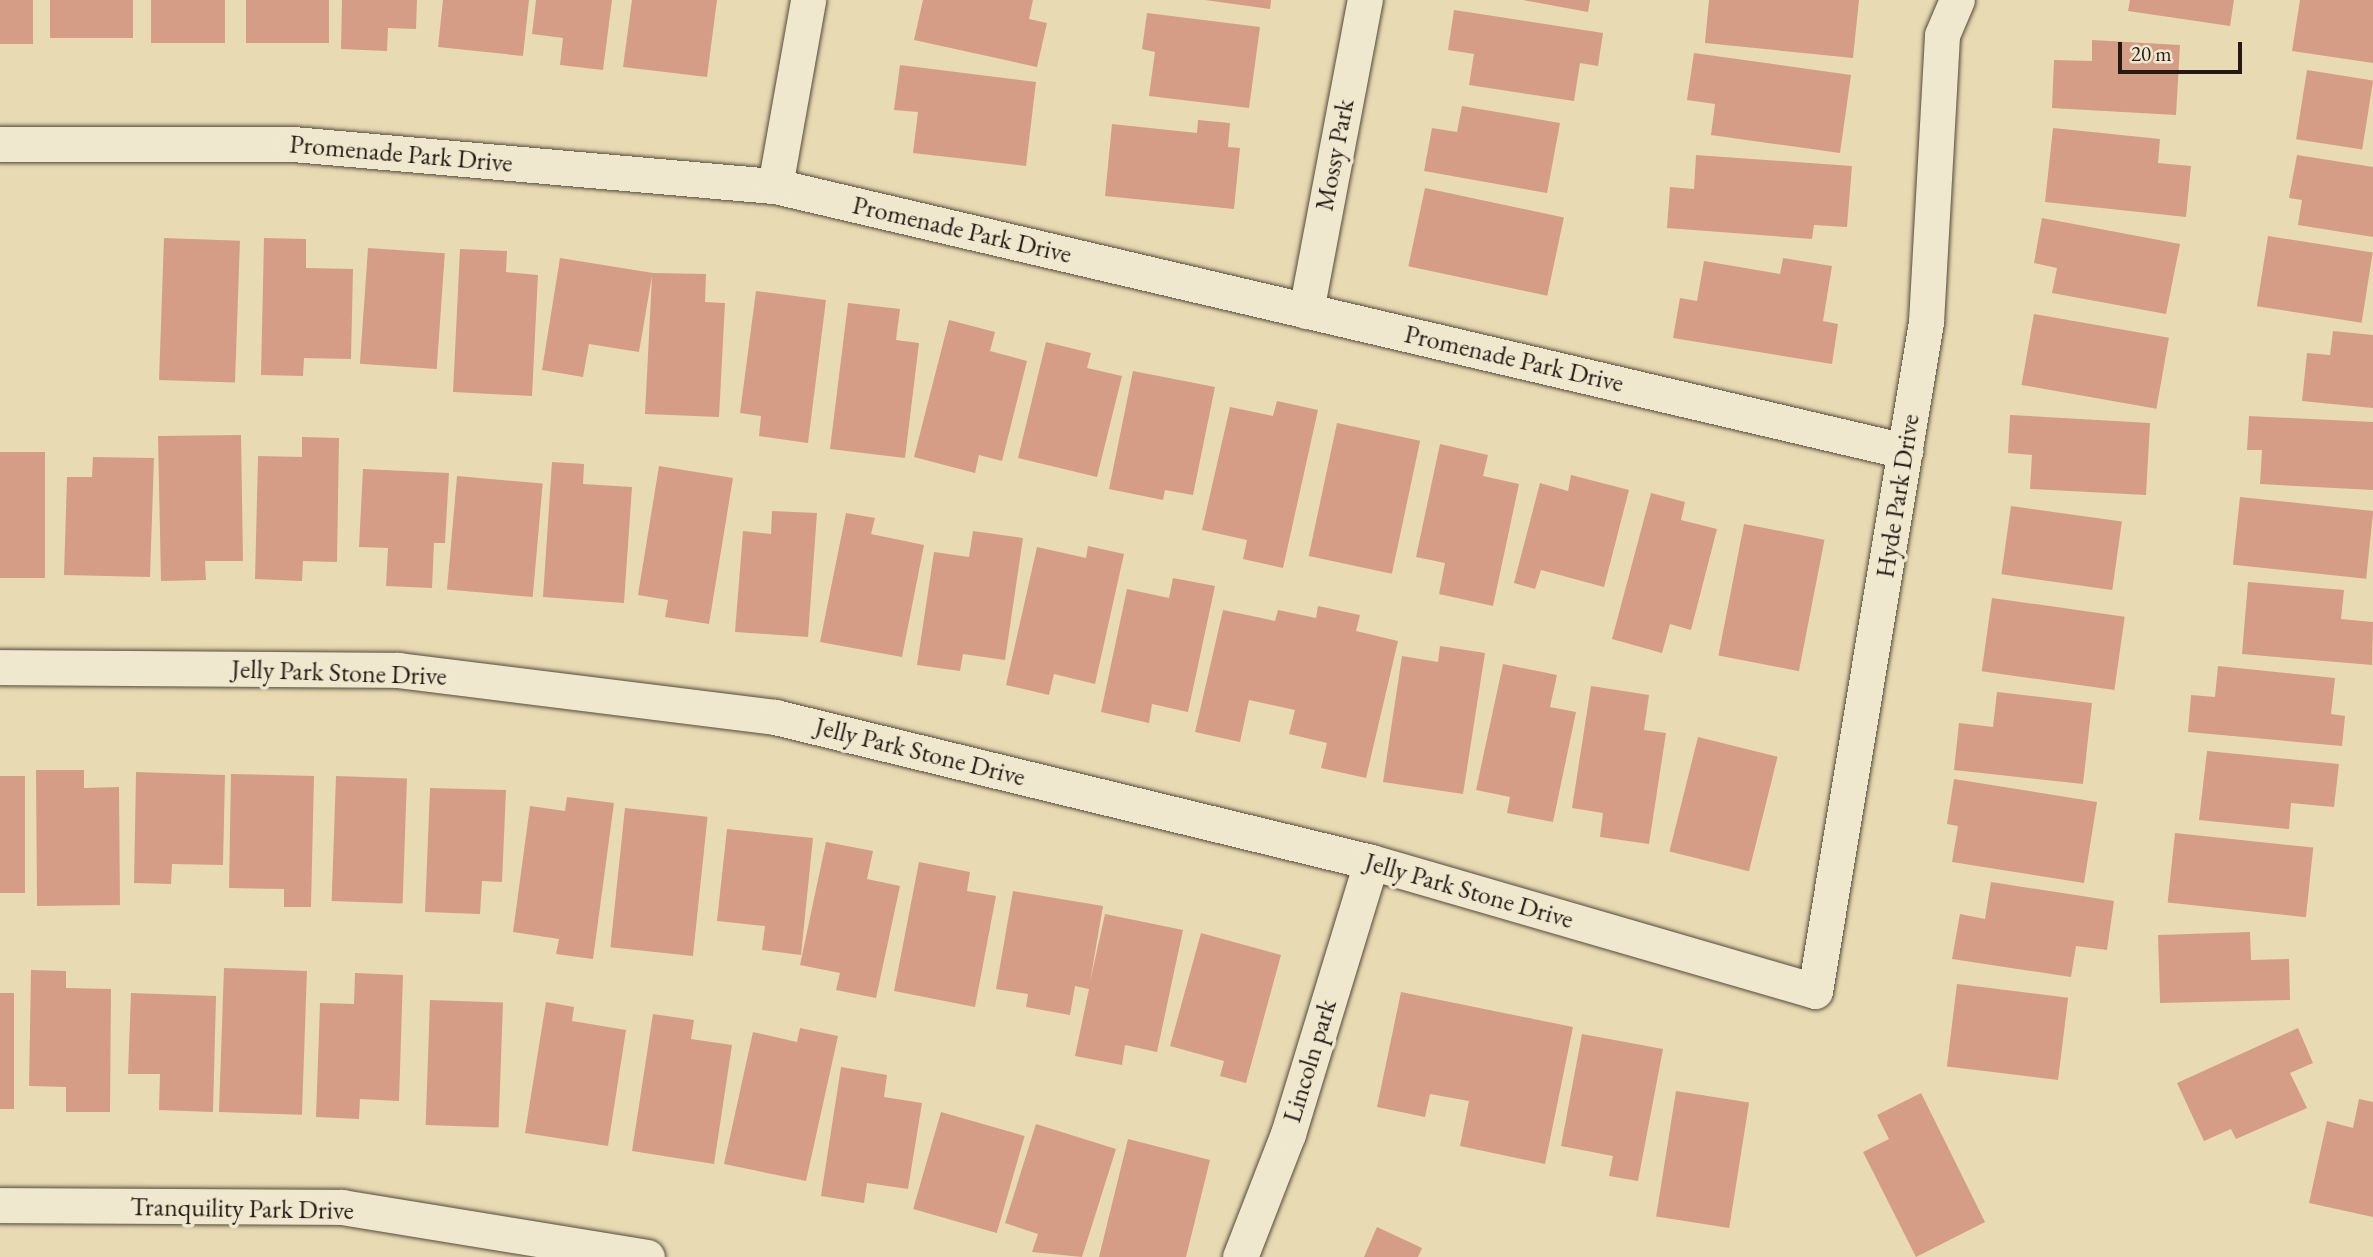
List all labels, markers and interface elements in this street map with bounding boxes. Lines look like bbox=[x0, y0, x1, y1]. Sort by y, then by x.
scale bar bbox=[2121, 28, 2245, 72]
text: 20 m bbox=[2131, 40, 2172, 67]
street label: Mossy Park bbox=[1309, 96, 1361, 214]
street label: Promenade Park Drive bbox=[288, 129, 514, 179]
street label: Promenade Park Drive bbox=[849, 190, 1075, 270]
street label: Promenade Park Drive bbox=[1401, 319, 1627, 399]
street label: Hyde Park Drive bbox=[1870, 412, 1926, 580]
street label: Jelly Park Stone Drive bbox=[231, 654, 447, 692]
street label: Jelly Park Stone Drive bbox=[812, 711, 1028, 793]
street label: Jelly Park Stone Drive bbox=[1361, 846, 1577, 936]
street label: Lincoln park bbox=[1276, 996, 1344, 1126]
street label: Tranquility Park Drive bbox=[130, 1191, 354, 1227]

